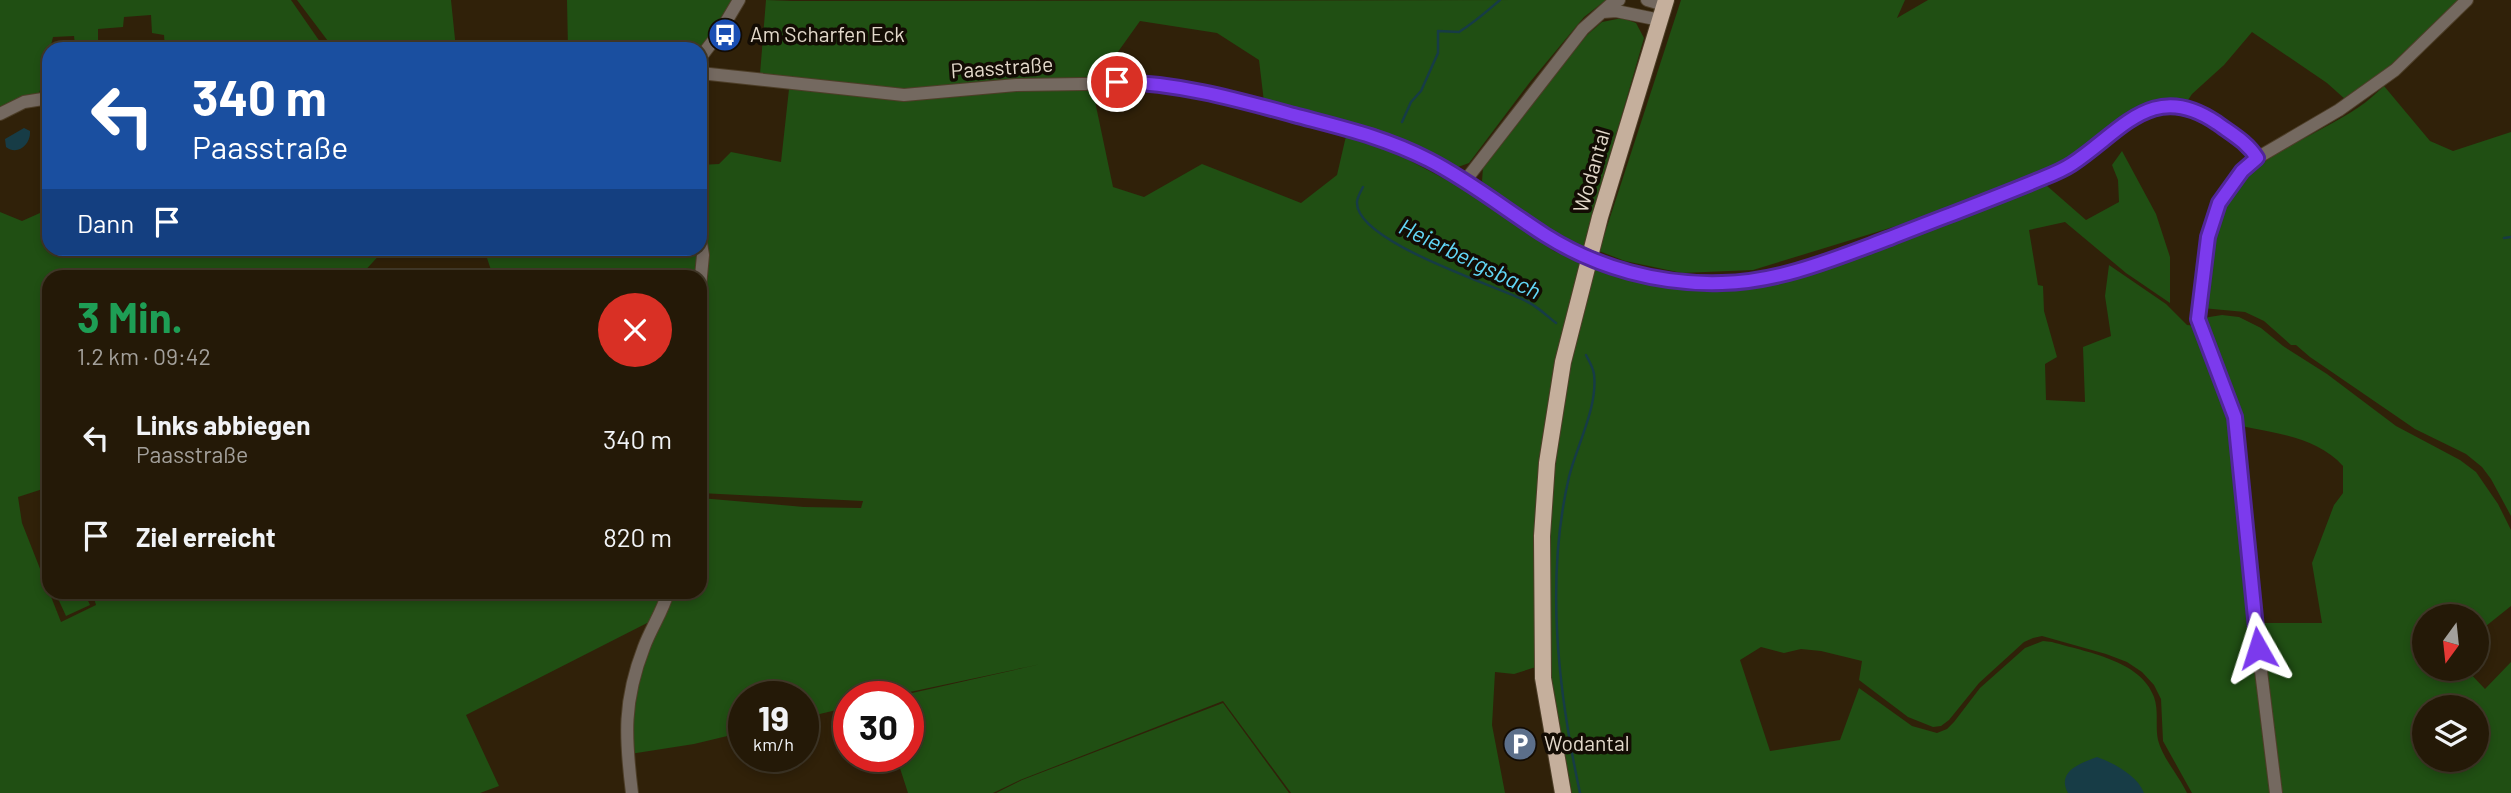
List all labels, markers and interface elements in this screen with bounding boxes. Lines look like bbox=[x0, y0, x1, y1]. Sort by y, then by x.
bus stop icon: Am Scharfen Eck bbox=[706, 16, 744, 54]
place label: Am Scharfen Eck bbox=[750, 21, 905, 46]
street label: Paasstraße bbox=[950, 50, 1054, 83]
pin bbox=[1087, 52, 1147, 112]
icon: arrive bbox=[1098, 63, 1136, 101]
text: 340 m bbox=[192, 67, 327, 126]
icon: left bbox=[77, 70, 168, 161]
street label: Wodantal bbox=[1567, 126, 1614, 215]
text: Paasstraße bbox=[192, 127, 348, 165]
icon: arrive bbox=[148, 203, 186, 241]
text: Dann bbox=[77, 207, 134, 238]
water label: Heierbergsbach bbox=[1395, 212, 1546, 305]
text: 3 Min. bbox=[77, 291, 183, 341]
button: close bbox=[598, 293, 672, 367]
text: 1.2 km · 09:42 bbox=[77, 342, 211, 370]
text: Links abbiegen bbox=[136, 409, 310, 440]
icon: left bbox=[77, 419, 115, 457]
text: 340 m bbox=[603, 423, 672, 454]
text: Paasstraße bbox=[136, 440, 248, 468]
icon: arrive bbox=[77, 517, 115, 555]
text: Ziel erreicht bbox=[136, 521, 276, 552]
text: 820 m bbox=[603, 521, 672, 552]
north arrow bbox=[2412, 604, 2488, 681]
map controls bbox=[2412, 604, 2489, 772]
position arrow bbox=[2221, 611, 2295, 685]
speed limit sign: 30 bbox=[833, 681, 924, 772]
button: layers bbox=[2412, 695, 2489, 772]
text: 19 bbox=[758, 696, 789, 738]
parking icon: Wodantal bbox=[1501, 725, 1539, 763]
place label: Wodantal bbox=[1544, 730, 1630, 755]
text: km/h bbox=[753, 733, 794, 755]

